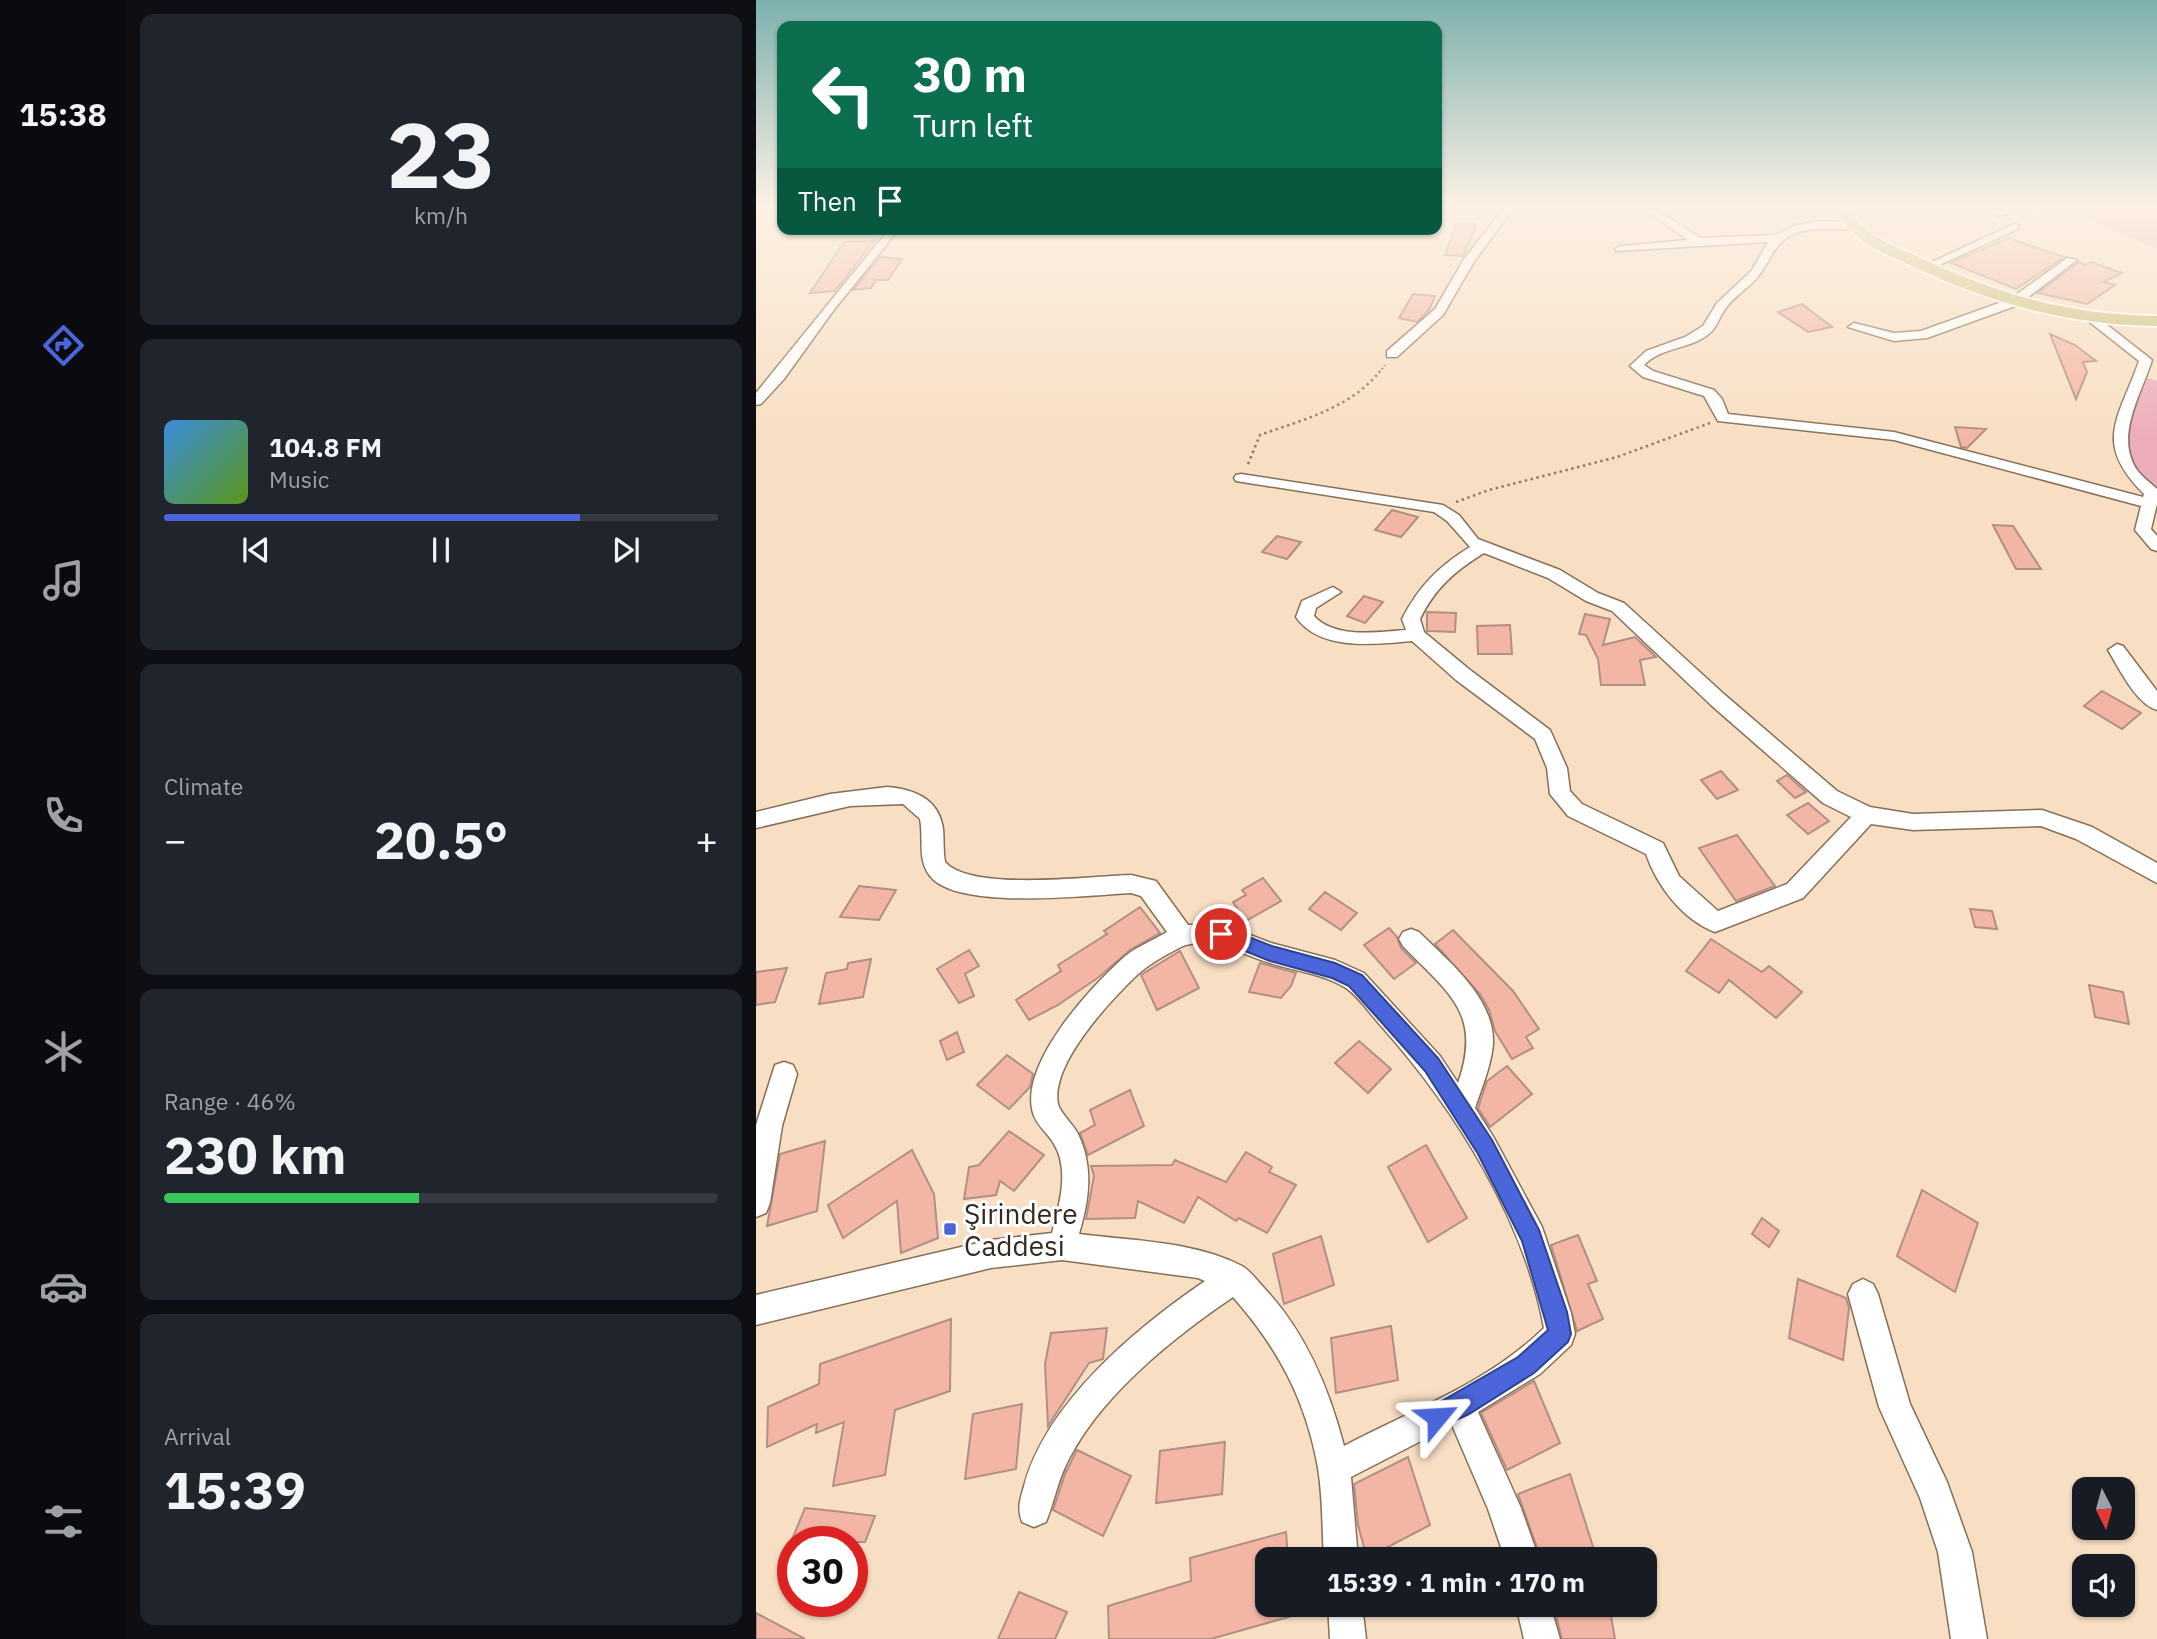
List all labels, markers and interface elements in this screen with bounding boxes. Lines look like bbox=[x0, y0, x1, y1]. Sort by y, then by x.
text: 30 m bbox=[913, 42, 1027, 105]
icon: left bbox=[798, 49, 889, 140]
text: 15:38 bbox=[19, 93, 107, 135]
text: 23 bbox=[386, 95, 496, 213]
text: Turn left bbox=[913, 104, 1033, 146]
icon: arrive bbox=[871, 182, 909, 220]
text: Then bbox=[798, 184, 857, 218]
text: km/h bbox=[414, 200, 468, 230]
icon: directions bbox=[39, 321, 88, 370]
text: 104.8 FM bbox=[269, 430, 382, 464]
text: Music bbox=[269, 464, 329, 494]
icon: previous bbox=[237, 531, 275, 569]
icon: pause bbox=[422, 531, 460, 569]
icon: next bbox=[607, 531, 645, 569]
icon: music bbox=[39, 556, 88, 605]
text: Climate bbox=[164, 771, 243, 801]
icon: phone bbox=[39, 791, 88, 840]
text: 20.5° bbox=[374, 806, 508, 873]
text: − bbox=[164, 815, 187, 864]
text: + bbox=[695, 815, 718, 864]
pin bbox=[1191, 904, 1251, 964]
icon: arrive bbox=[1202, 915, 1240, 953]
icon: climate bbox=[39, 1027, 88, 1076]
text: Range · 46% bbox=[164, 1086, 296, 1116]
text: 230 km bbox=[164, 1121, 346, 1188]
place label: Şirindere Caddesi bbox=[964, 1195, 1078, 1264]
marker: Şirindere Caddesi bbox=[942, 1221, 958, 1237]
icon: car bbox=[39, 1262, 88, 1311]
position arrow bbox=[1400, 1380, 1474, 1454]
text: Arrival bbox=[164, 1421, 231, 1451]
text: 15:39 bbox=[164, 1456, 306, 1523]
north arrow bbox=[2072, 1477, 2135, 1540]
map controls bbox=[2072, 1477, 2135, 1617]
icon: filters bbox=[39, 1497, 88, 1546]
speed limit sign: 30 bbox=[777, 1526, 868, 1617]
button: sound bbox=[2072, 1554, 2135, 1617]
text: 15:39 · 1 min · 170 m bbox=[1327, 1565, 1585, 1599]

